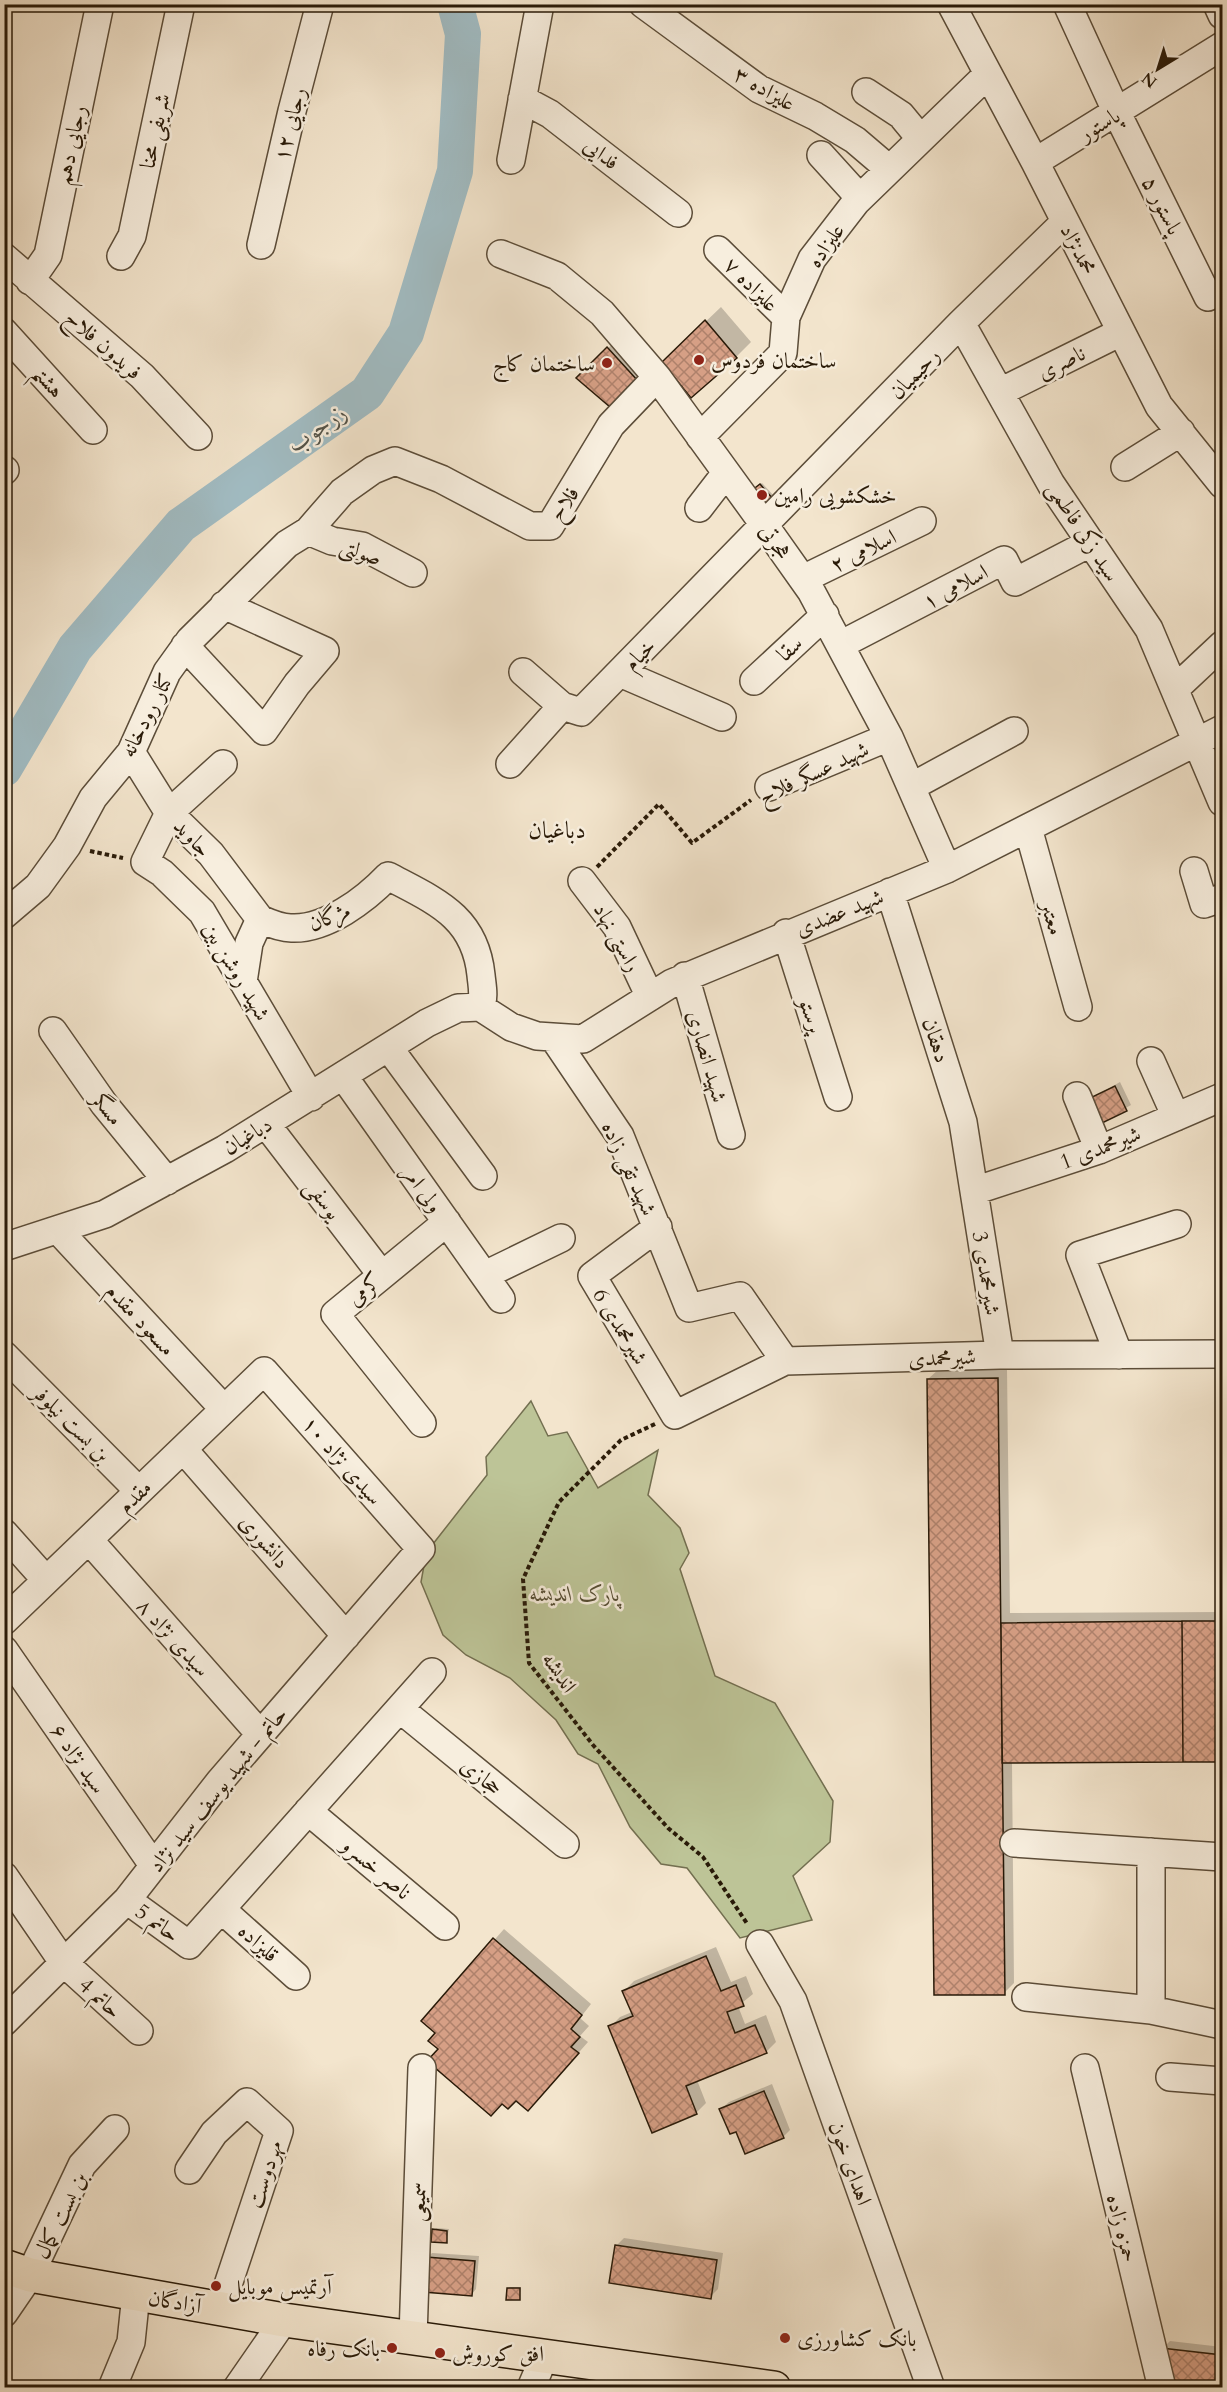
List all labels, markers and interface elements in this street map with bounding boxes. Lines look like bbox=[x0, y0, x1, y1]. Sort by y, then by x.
north arrow bbox=[1128, 39, 1188, 99]
street label: علیزاده ۳ bbox=[728, 59, 801, 119]
text: N bbox=[1137, 67, 1162, 93]
street label: رجایی ۱۲ bbox=[266, 84, 314, 164]
street label: شریفی محنا bbox=[132, 91, 179, 172]
street label: پاستور bbox=[1071, 100, 1128, 151]
street label: رجایی دهم bbox=[48, 103, 99, 189]
street label: فدایی bbox=[577, 130, 626, 177]
street label: پاستور ۵ bbox=[1134, 171, 1190, 242]
street label: علیزاده bbox=[800, 217, 852, 274]
street label: محمدنژاد bbox=[1053, 219, 1104, 280]
street label: علیزاده ۷ bbox=[717, 251, 785, 319]
street label: فریدون فلاح bbox=[56, 303, 149, 390]
street label: ناصری bbox=[1032, 338, 1090, 387]
street label: رحیمیان bbox=[882, 341, 947, 406]
place label: ساختمان فردوس bbox=[711, 346, 837, 376]
place label: ساختمان کاج bbox=[492, 349, 595, 383]
marker: ساختمان فردوس bbox=[692, 353, 706, 367]
marker: ساختمان کاج bbox=[600, 356, 614, 370]
street label: هشتم bbox=[21, 359, 71, 409]
water label: زرجوب bbox=[281, 396, 354, 461]
street label: سید زکی فاطمی bbox=[1039, 475, 1127, 588]
street label: فلاح bbox=[541, 480, 590, 529]
place label: خشکشویی رامین bbox=[774, 481, 897, 511]
marker: خشکشویی رامین bbox=[755, 488, 769, 502]
street label: هجرتی bbox=[752, 517, 798, 566]
street label: اسلامی ۲ bbox=[825, 522, 902, 580]
street label: صولتی bbox=[336, 531, 386, 573]
street label: اسلامی ۱ bbox=[917, 557, 994, 617]
street label: سقا bbox=[770, 629, 809, 669]
street label: خیام bbox=[617, 632, 665, 680]
street label: کنار رودخانه bbox=[113, 668, 181, 763]
street label: شهید عسگر فلاح bbox=[753, 734, 875, 815]
street label: جاوید bbox=[166, 812, 218, 864]
district label: دباغیان bbox=[528, 814, 586, 847]
street label: شهید عضدی bbox=[791, 882, 888, 944]
street label: مژگان bbox=[304, 895, 355, 939]
street label: معتبر bbox=[1032, 896, 1071, 939]
street label: راستی نهاد bbox=[586, 898, 648, 977]
street label: شهید روشن بین bbox=[195, 917, 277, 1026]
street label: پرستو bbox=[791, 992, 832, 1039]
street label: شهید انصاری bbox=[680, 1007, 735, 1106]
street label: دهقان bbox=[915, 1014, 957, 1067]
street label: مسگر bbox=[83, 1084, 130, 1132]
street label: دباغیان bbox=[217, 1109, 278, 1162]
street label: شهید تقی زاده bbox=[593, 1116, 664, 1221]
street label: شیرمحمدی 1 bbox=[1055, 1119, 1145, 1177]
street label: ولی امر bbox=[395, 1158, 450, 1219]
street label: یوسفی bbox=[297, 1173, 350, 1228]
street label: شیرمحمدی 3 bbox=[965, 1229, 1007, 1317]
street label: کرمی bbox=[341, 1266, 389, 1313]
street label: مسعود مقدم bbox=[96, 1277, 182, 1365]
street label: شیرمحمدی 6 bbox=[585, 1282, 655, 1371]
street label: شیرمحمدی bbox=[908, 1342, 976, 1374]
street label: بن بست نیلوفر bbox=[24, 1376, 117, 1470]
street label: سیدی نژاد ۱۰ bbox=[295, 1410, 389, 1512]
street label: مقدم bbox=[111, 1473, 161, 1523]
street label: دانشوری bbox=[232, 1508, 296, 1575]
park label: پارک اندیشه bbox=[530, 1579, 622, 1610]
street label: سیدی نژاد ۸ bbox=[130, 1592, 217, 1684]
street label: اندیشه bbox=[535, 1646, 584, 1699]
street label: حاتم - شهید یوسف سید نژاد bbox=[141, 1700, 297, 1881]
street label: سید نژاد ۶ bbox=[43, 1717, 113, 1800]
street label: حجازی bbox=[454, 1751, 509, 1803]
street label: ناصر خسرو bbox=[333, 1829, 418, 1907]
street label: حاتم 5 bbox=[127, 1896, 186, 1952]
street label: قلیزاده bbox=[231, 1916, 285, 1969]
street label: حاتم 4 bbox=[70, 1970, 128, 2028]
street label: اهدای خون bbox=[821, 2117, 879, 2209]
street label: مهردوست bbox=[240, 2136, 290, 2212]
street label: بن بست کمال bbox=[27, 2167, 95, 2264]
street label: سمیعی bbox=[402, 2181, 434, 2223]
street label: حمزه زاده bbox=[1099, 2191, 1145, 2265]
place label: آرتمیس موبایل bbox=[228, 2272, 334, 2302]
marker: آرتمیس موبایل bbox=[209, 2279, 223, 2293]
street label: آزادگان bbox=[146, 2283, 206, 2322]
place label: بانک کشاورزی bbox=[797, 2324, 916, 2354]
marker: بانک کشاورزی bbox=[778, 2331, 792, 2345]
place label: بانک رفاه bbox=[307, 2334, 380, 2364]
place label: افق کوروش bbox=[452, 2339, 544, 2369]
marker: بانک رفاه bbox=[385, 2341, 399, 2355]
marker: افق کوروش bbox=[433, 2346, 447, 2360]

